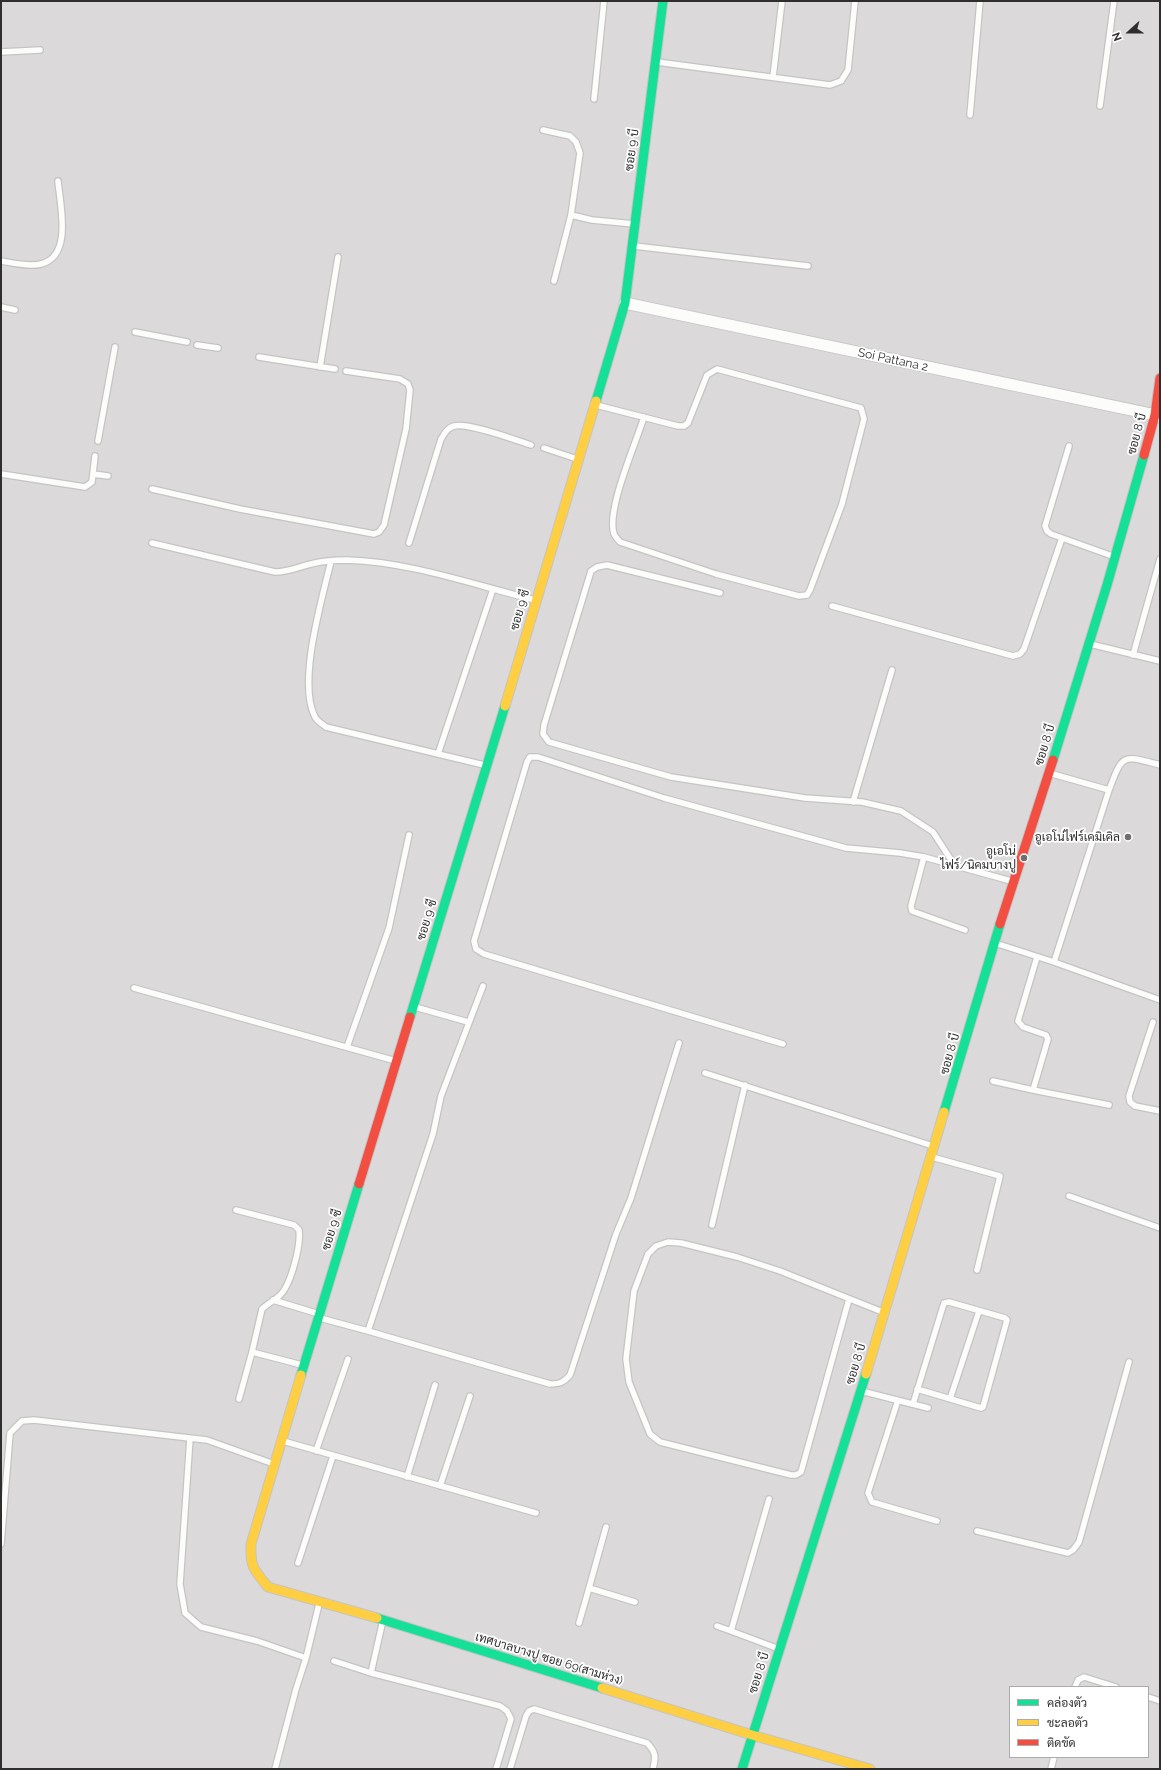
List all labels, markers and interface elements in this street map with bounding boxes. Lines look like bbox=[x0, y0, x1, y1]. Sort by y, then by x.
north arrow bbox=[1109, 12, 1149, 52]
text: N bbox=[1110, 30, 1125, 43]
street label: ซอย 9 บี bbox=[622, 128, 642, 172]
street label: Soi Pattana 2 bbox=[857, 346, 929, 374]
street label: ซอย 8 บี bbox=[1125, 412, 1149, 456]
street label: ซอย 9 ซี bbox=[507, 588, 533, 632]
street label: ซอย 8 บี bbox=[1032, 723, 1058, 767]
place label: อูเอโน่ไฟร์เคมิเคิล bbox=[1035, 830, 1120, 844]
marker: อูเอโน่ไฟร์เคมิเคิล bbox=[1123, 832, 1133, 842]
place label: อูเอโน่ ไฟร์/นิคมบางปู bbox=[941, 844, 1016, 872]
marker: อูเอโน่ ไฟร์/นิคมบางปู bbox=[1019, 853, 1029, 863]
street label: ซอย 9 ซี bbox=[414, 898, 440, 942]
street label: ซอย 8 บี bbox=[937, 1032, 963, 1076]
street label: ซอย 9 ซี bbox=[319, 1208, 345, 1252]
street label: ซอย 8 บี bbox=[843, 1342, 869, 1386]
street label: เทศบาลบางปู ซอย 69(สามห่วง) bbox=[473, 1630, 625, 1688]
street label: ซอย 8 บี bbox=[746, 1651, 772, 1695]
legend bbox=[1009, 1686, 1149, 1758]
text: คล่องตัว bbox=[1047, 1696, 1087, 1710]
text: ชะลอตัว bbox=[1047, 1716, 1088, 1730]
text: ติดขัด bbox=[1047, 1736, 1076, 1750]

